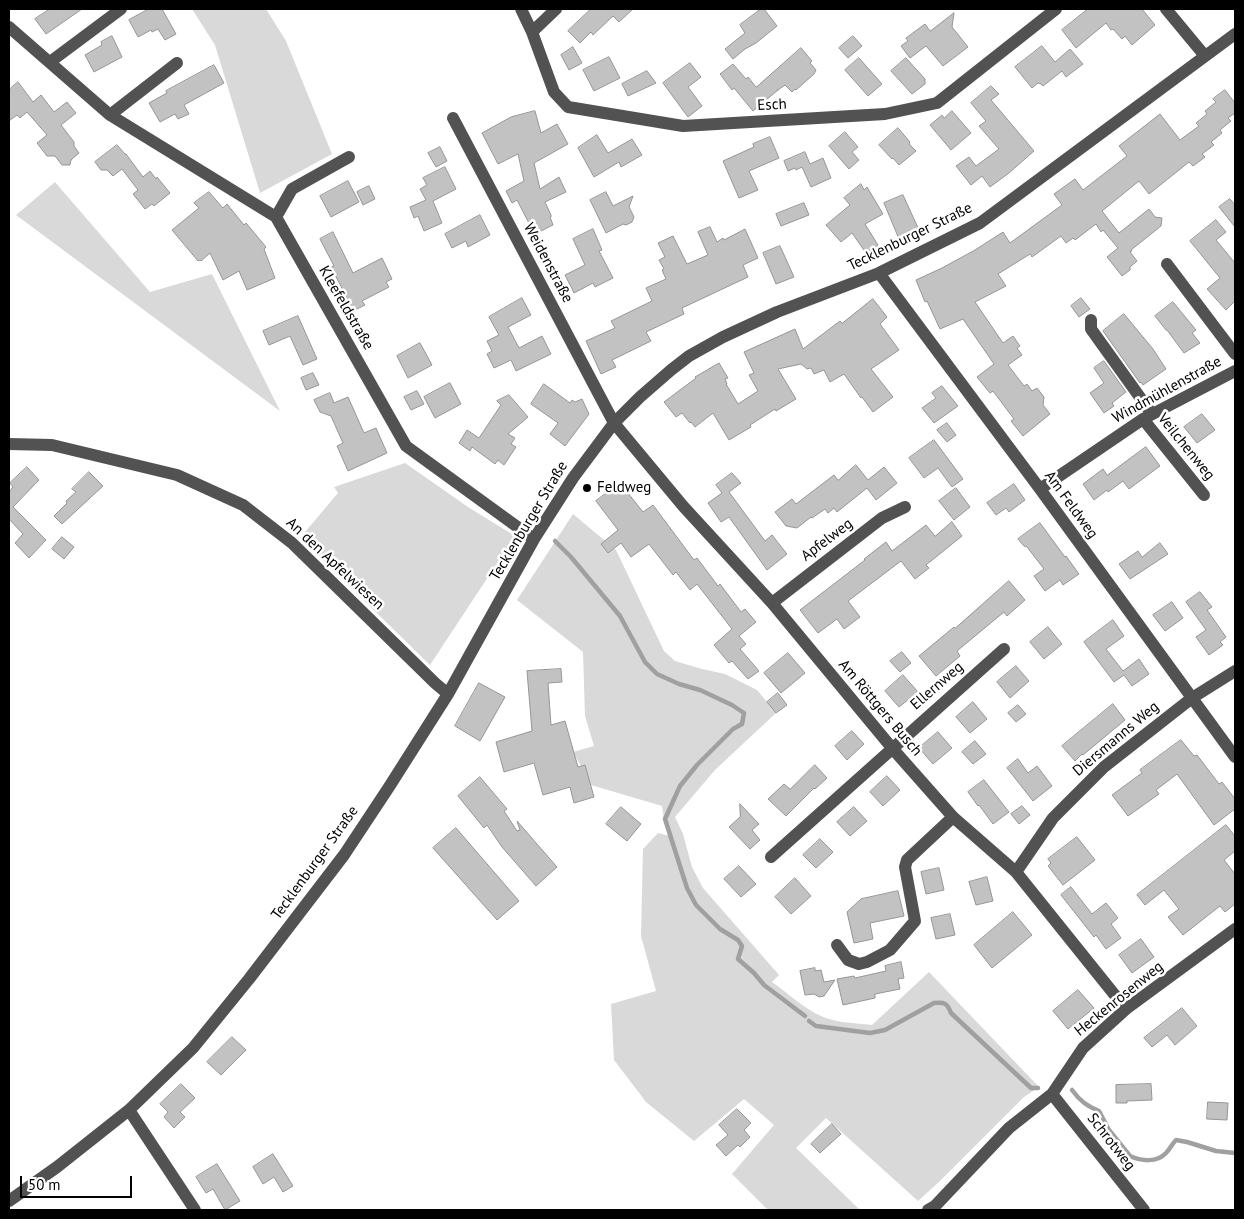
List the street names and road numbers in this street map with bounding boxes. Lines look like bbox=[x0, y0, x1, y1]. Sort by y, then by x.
street label: Esch bbox=[757, 95, 787, 115]
street label: Tecklenburger Straße bbox=[845, 199, 975, 275]
street label: Weidenstraße bbox=[519, 220, 577, 306]
street label: Kleefeldstraße bbox=[315, 263, 377, 353]
street label: Windmühlenstraße bbox=[1109, 353, 1225, 427]
street label: Veilchenweg bbox=[1154, 410, 1218, 484]
street label: Tecklenburger Straße bbox=[486, 458, 572, 584]
street label: Am Feldweg bbox=[1040, 468, 1102, 542]
street label: An den Apfelwiesen bbox=[282, 514, 388, 614]
street label: Apfelweg bbox=[798, 515, 856, 565]
street label: Am Röttgers Busch bbox=[834, 656, 926, 760]
street label: Ellernweg bbox=[907, 658, 967, 714]
street label: Diersmanns Weg bbox=[1069, 698, 1163, 780]
street label: Tecklenburger Straße bbox=[268, 803, 362, 923]
street label: Heckenrosenweg bbox=[1071, 958, 1167, 1040]
street label: Schrotweg bbox=[1083, 1110, 1139, 1174]

